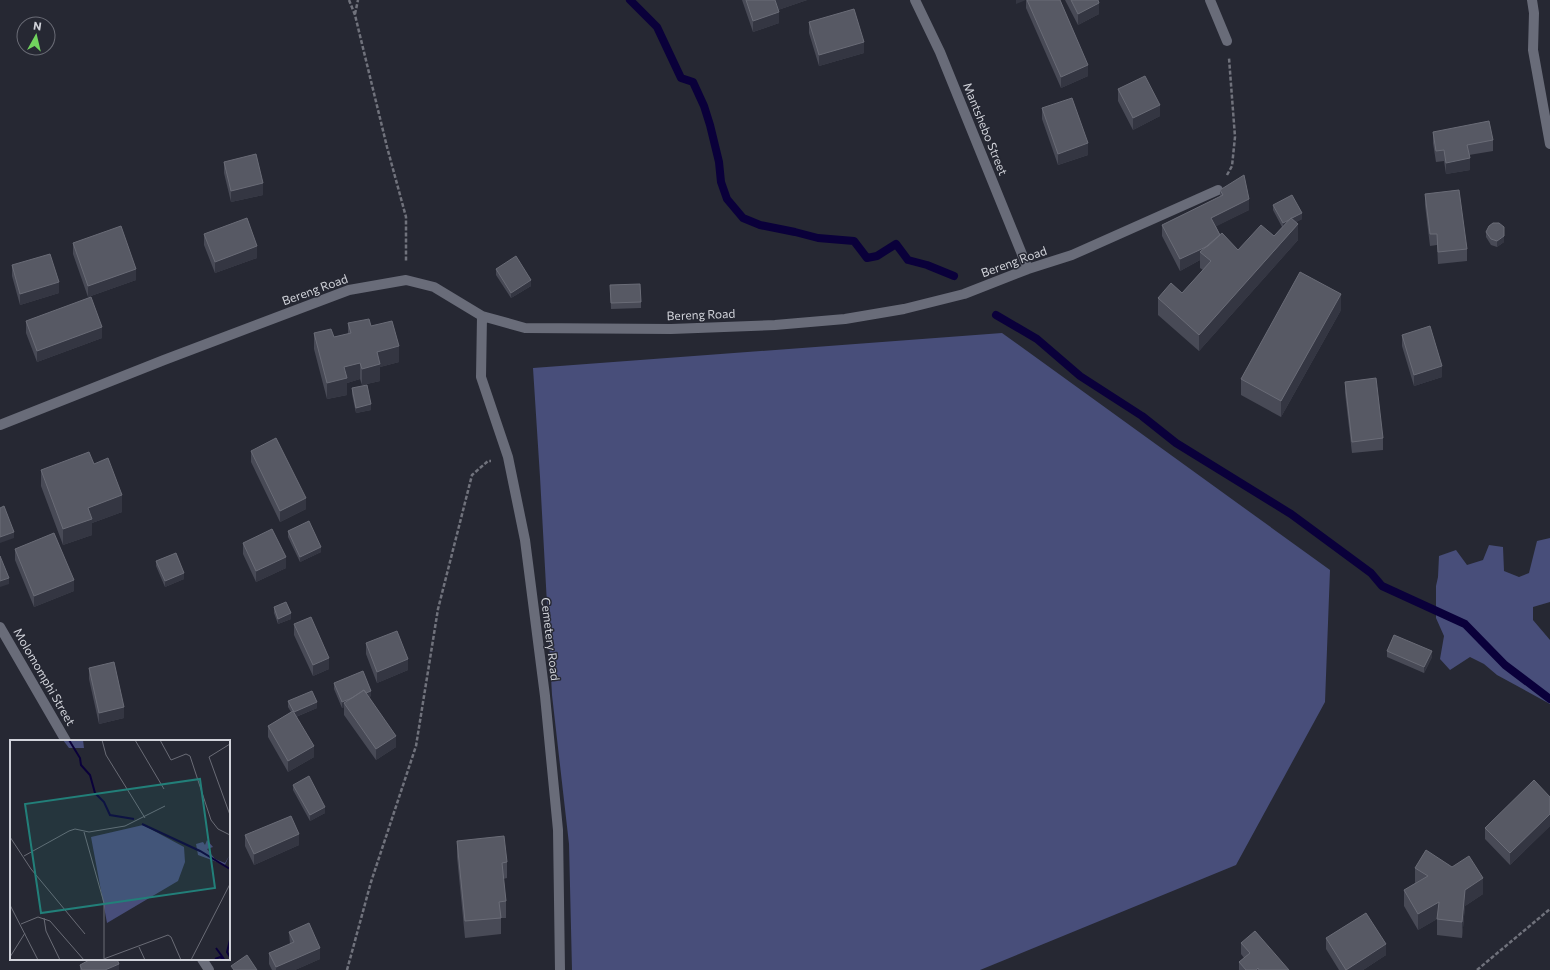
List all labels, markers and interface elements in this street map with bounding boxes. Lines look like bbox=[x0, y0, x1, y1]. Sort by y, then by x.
north arrow bbox=[16, 16, 56, 56]
text: N bbox=[32, 19, 42, 33]
street label: Mantshebo Street bbox=[961, 80, 1011, 177]
street label: Bereng Road bbox=[979, 243, 1048, 279]
street label: Bereng Road bbox=[280, 271, 349, 307]
street label: Bereng Road bbox=[666, 306, 736, 322]
street label: Cemetery Road bbox=[539, 596, 563, 681]
street label: Molomomphi Street bbox=[11, 625, 79, 728]
inset map bbox=[10, 740, 230, 960]

